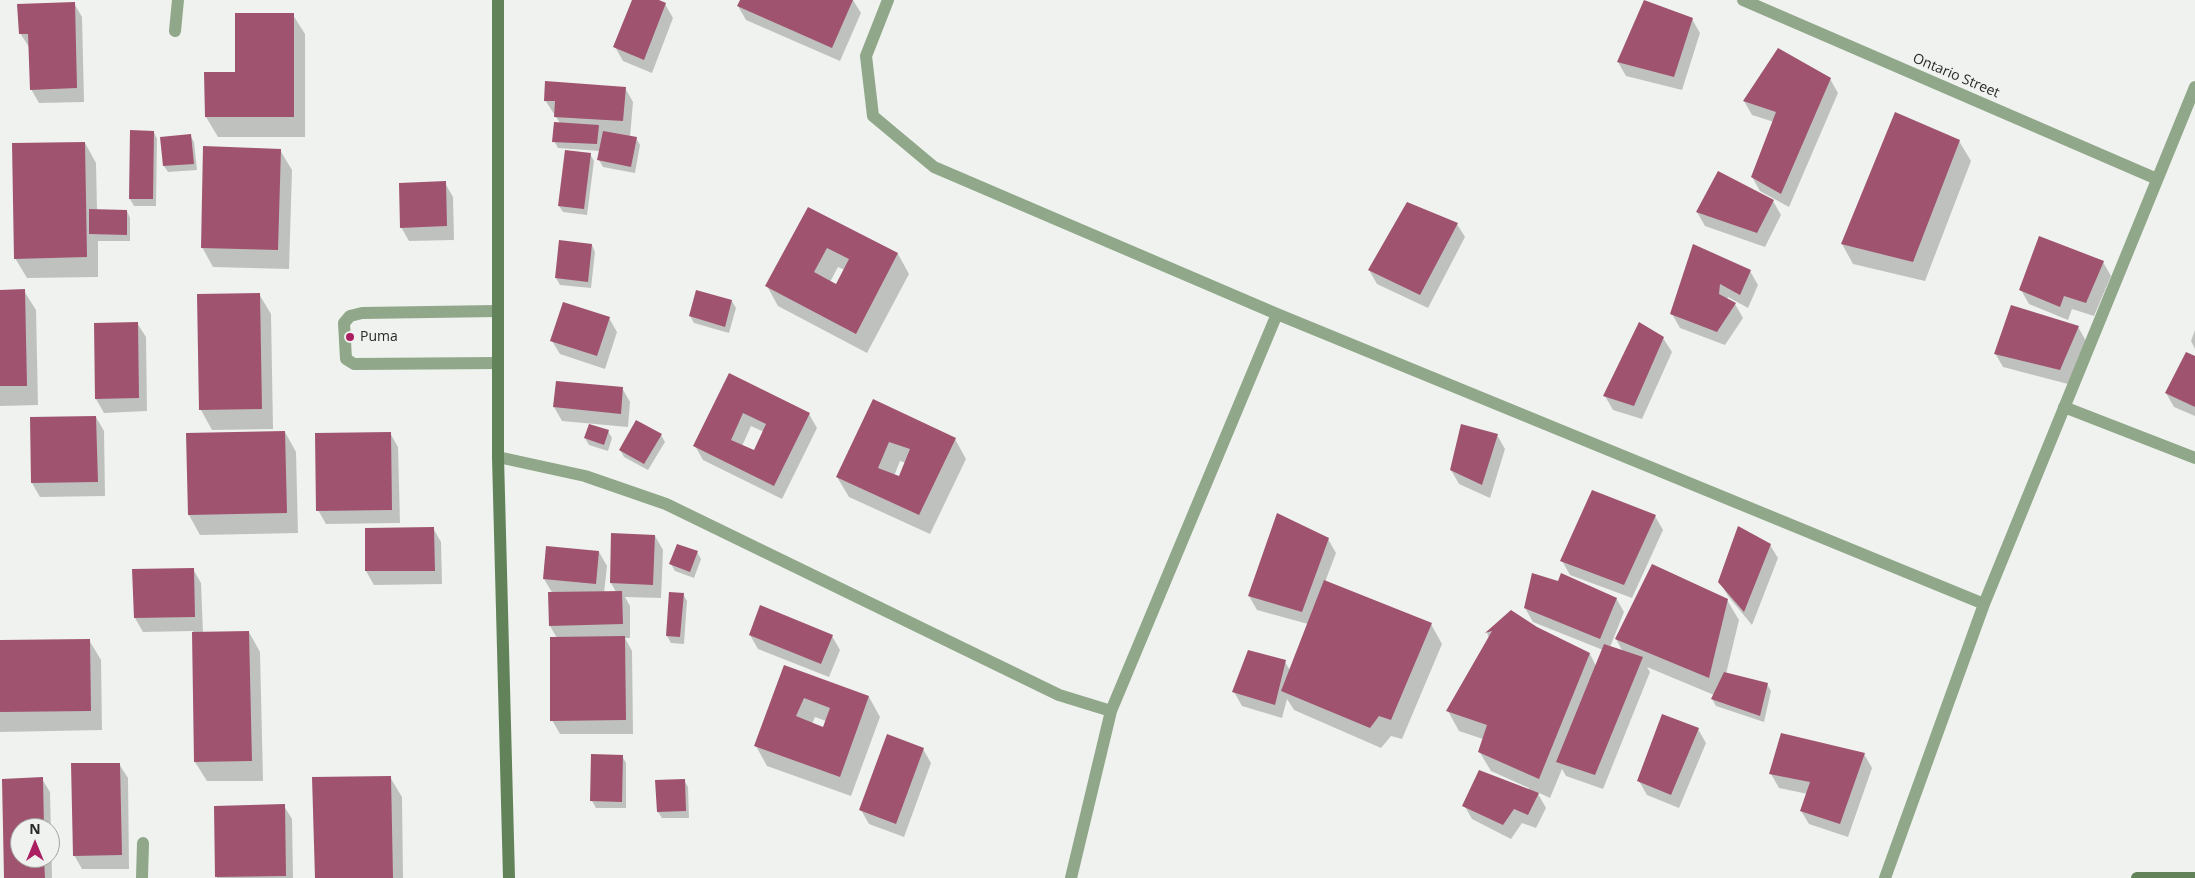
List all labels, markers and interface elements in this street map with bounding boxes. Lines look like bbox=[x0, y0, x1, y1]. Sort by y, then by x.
street label: Ontario Street bbox=[1910, 50, 2002, 102]
place label: Puma bbox=[360, 329, 398, 345]
marker: Puma bbox=[344, 331, 356, 343]
north arrow bbox=[10, 818, 60, 868]
text: N bbox=[29, 819, 41, 838]

